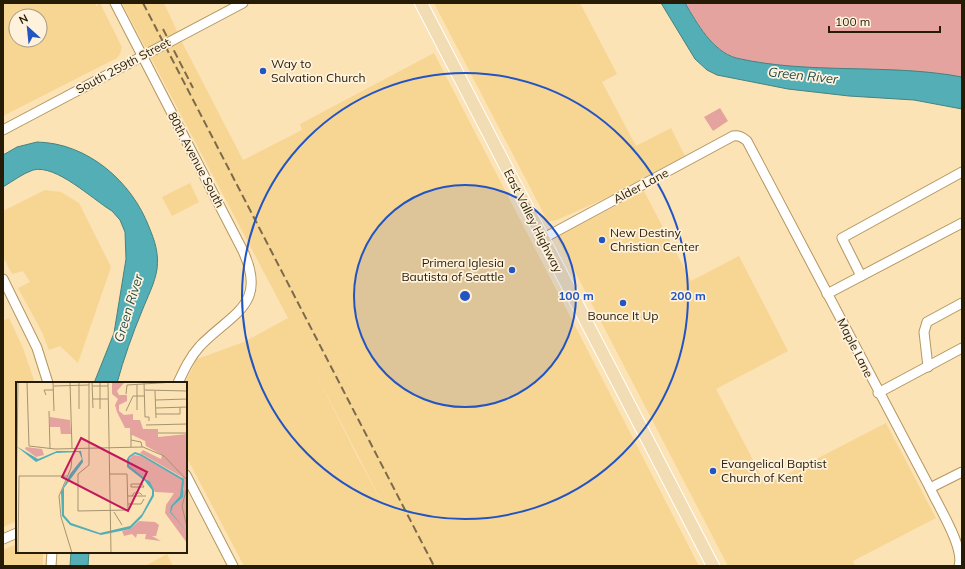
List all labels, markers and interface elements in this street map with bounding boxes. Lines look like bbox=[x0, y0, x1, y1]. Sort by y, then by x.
north arrow bbox=[8, 8, 48, 48]
scale bar bbox=[829, 8, 940, 34]
text: N bbox=[17, 11, 30, 27]
text: 100 m bbox=[835, 14, 870, 29]
street label: South 259th Street bbox=[73, 34, 173, 97]
place label: Way to Salvation Church bbox=[271, 56, 365, 85]
water label: Green River bbox=[767, 63, 840, 87]
marker: Way to Salvation Church bbox=[258, 66, 268, 76]
street label: 80th Avenue South bbox=[165, 109, 228, 210]
street label: Alder Lane bbox=[611, 165, 671, 206]
street label: East Valley Highway bbox=[501, 167, 566, 276]
place label: New Destiny Christian Center bbox=[610, 225, 700, 254]
marker: New Destiny Christian Center bbox=[597, 235, 607, 245]
place label: Primera Iglesia Bautista of Seattle bbox=[401, 255, 504, 284]
marker: Primera Iglesia Bautista of Seattle bbox=[507, 265, 517, 275]
water label: Green River bbox=[110, 271, 146, 344]
text: 100 m bbox=[558, 288, 594, 303]
text: 200 m bbox=[670, 288, 706, 303]
centre of rings bbox=[458, 289, 472, 303]
marker: Bounce It Up bbox=[618, 298, 628, 308]
place label: Bounce It Up bbox=[588, 308, 658, 323]
street label: Maple Lane bbox=[834, 316, 877, 380]
inset map bbox=[16, 382, 187, 553]
place label: Evangelical Baptist Church of Kent bbox=[721, 456, 827, 485]
marker: Evangelical Baptist Church of Kent bbox=[708, 466, 718, 476]

